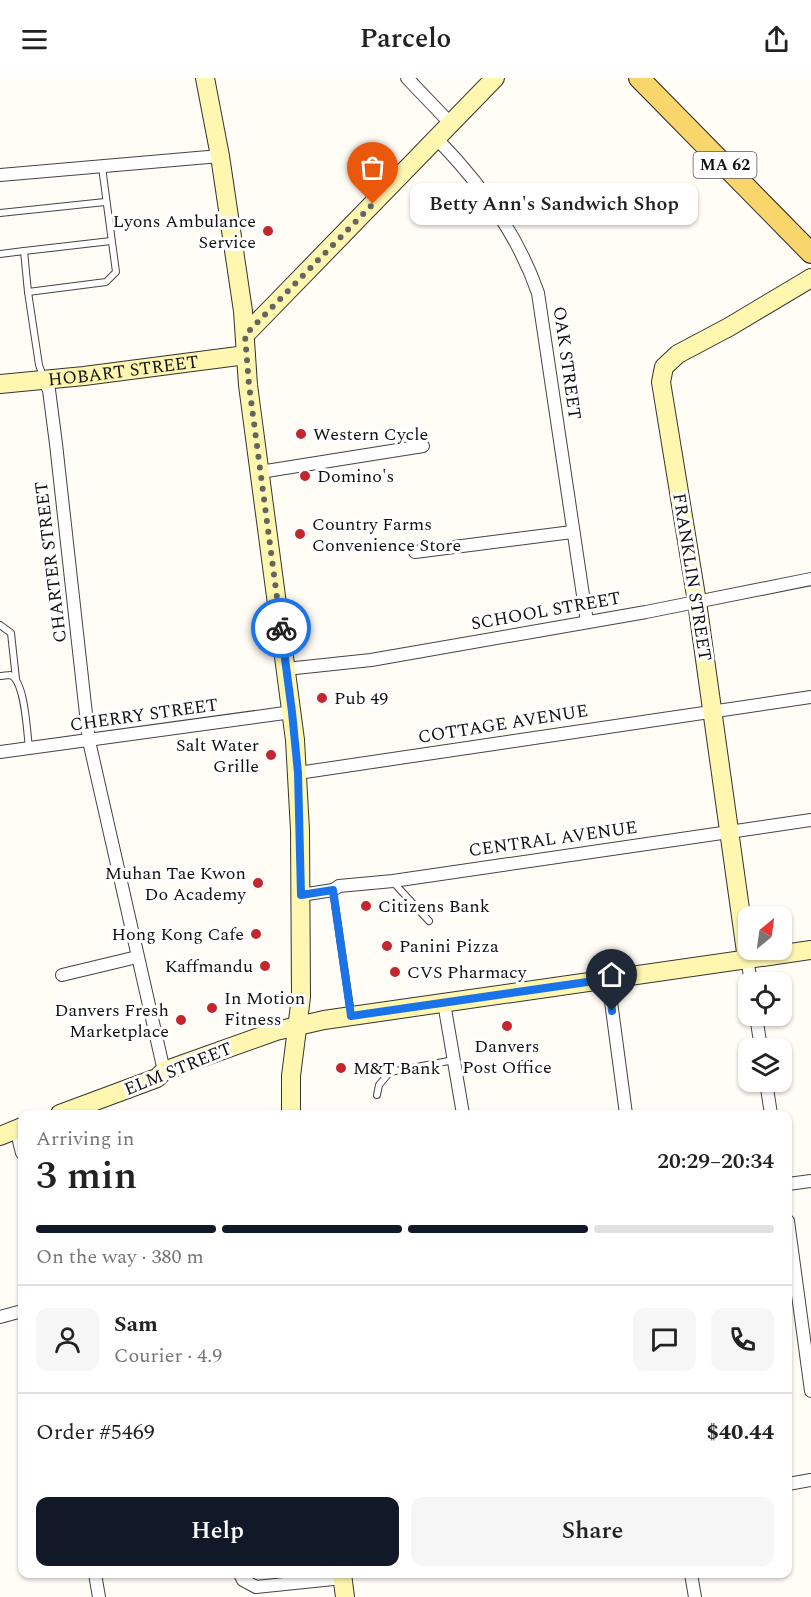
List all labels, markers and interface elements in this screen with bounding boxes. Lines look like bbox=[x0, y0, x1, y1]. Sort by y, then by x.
text: Parcelo bbox=[360, 18, 451, 60]
icon: menu bbox=[18, 23, 51, 56]
icon: share bbox=[760, 23, 793, 56]
pin bbox=[347, 142, 398, 204]
icon: bag bbox=[356, 151, 389, 184]
road number: MA 62 bbox=[694, 152, 756, 178]
callout: Betty Ann's Sandwich Shop bbox=[409, 183, 697, 225]
text: Betty Ann's Sandwich Shop bbox=[429, 189, 679, 219]
place label: Lyons Ambulance Service bbox=[113, 208, 256, 256]
marker: Lyons Ambulance Service bbox=[261, 224, 275, 238]
street label: OAK STREET bbox=[546, 305, 588, 421]
street label: HOBART STREET bbox=[47, 348, 200, 393]
place label: Western Cycle bbox=[313, 421, 428, 448]
marker: Western Cycle bbox=[294, 427, 308, 441]
place label: Domino's bbox=[317, 463, 394, 490]
marker: Domino's bbox=[298, 469, 312, 483]
street label: CHARTER STREET bbox=[28, 480, 74, 644]
street label: FRANKLIN STREET bbox=[665, 491, 719, 663]
place label: Country Farms Convenience Store bbox=[312, 511, 461, 559]
marker: Country Farms Convenience Store bbox=[293, 527, 307, 541]
street label: SCHOOL STREET bbox=[469, 585, 623, 637]
courier bbox=[251, 598, 311, 658]
icon: bike bbox=[265, 612, 298, 645]
place label: Pub 49 bbox=[334, 685, 388, 712]
street label: CHERRY STREET bbox=[68, 691, 220, 739]
marker: Pub 49 bbox=[315, 691, 329, 705]
street label: COTTAGE AVENUE bbox=[416, 697, 590, 751]
place label: Salt Water Grille bbox=[176, 732, 259, 780]
marker: Salt Water Grille bbox=[264, 748, 278, 762]
street label: CENTRAL AVENUE bbox=[467, 814, 639, 864]
place label: Muhan Tae Kwon Do Academy bbox=[105, 860, 247, 908]
marker: Muhan Tae Kwon Do Academy bbox=[251, 876, 265, 890]
place label: Citizens Bank bbox=[378, 893, 490, 920]
marker: Citizens Bank bbox=[359, 899, 373, 913]
north arrow bbox=[738, 906, 792, 960]
map controls bbox=[738, 906, 792, 1092]
place label: Hong Kong Cafe bbox=[111, 921, 244, 948]
marker: Hong Kong Cafe bbox=[249, 927, 263, 941]
place label: Panini Pizza bbox=[399, 933, 499, 960]
marker: Panini Pizza bbox=[380, 939, 394, 953]
pin bbox=[586, 949, 637, 1011]
place label: Kaffmandu bbox=[165, 953, 253, 980]
icon: home bbox=[595, 958, 628, 991]
marker: Kaffmandu bbox=[258, 959, 272, 973]
place label: CVS Pharmacy bbox=[407, 959, 528, 986]
marker: CVS Pharmacy bbox=[388, 965, 402, 979]
button: locate bbox=[738, 972, 792, 1026]
place label: In Motion Fitness bbox=[224, 985, 305, 1033]
place label: Danvers Fresh Marketplace bbox=[55, 997, 169, 1045]
marker: In Motion Fitness bbox=[205, 1001, 219, 1015]
marker: Danvers Fresh Marketplace bbox=[174, 1013, 188, 1027]
marker: Danvers Post Office bbox=[500, 1019, 514, 1033]
place label: Danvers Post Office bbox=[462, 1033, 552, 1081]
street label: ELM STREET bbox=[120, 1035, 236, 1103]
button: layers bbox=[738, 1038, 792, 1092]
place label: M&T Bank bbox=[353, 1055, 441, 1082]
marker: M&T Bank bbox=[334, 1061, 348, 1075]
text: Arriving in bbox=[36, 1124, 134, 1154]
text: 20:29–20:34 bbox=[657, 1145, 774, 1178]
text: 3 min bbox=[36, 1147, 137, 1206]
text: On the way · 380 m bbox=[36, 1242, 204, 1272]
button: person bbox=[36, 1308, 99, 1371]
text: Sam bbox=[114, 1308, 158, 1341]
button: chat bbox=[633, 1308, 696, 1371]
button: phone bbox=[711, 1308, 774, 1371]
text: Courier · 4.9 bbox=[114, 1341, 222, 1371]
text: Order #5469 bbox=[36, 1416, 155, 1449]
text: $40.44 bbox=[706, 1416, 774, 1449]
button: Help bbox=[36, 1497, 399, 1566]
button: Share bbox=[411, 1497, 774, 1566]

